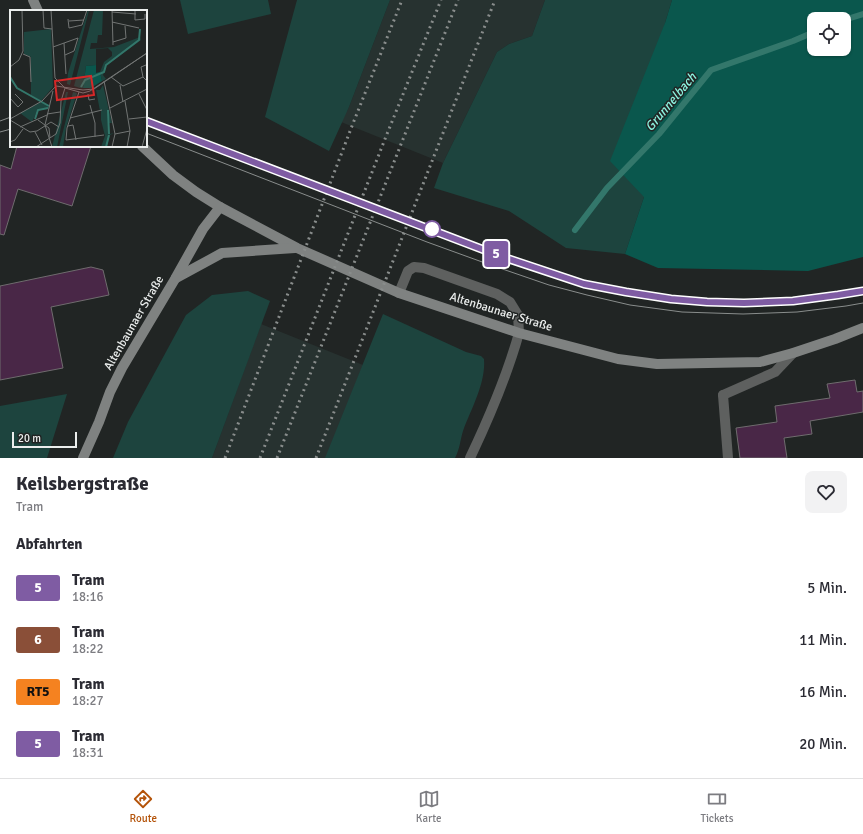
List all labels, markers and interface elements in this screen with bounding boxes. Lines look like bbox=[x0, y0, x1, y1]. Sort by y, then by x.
inset map bbox=[10, 10, 147, 147]
map controls bbox=[807, 12, 851, 56]
button: locate bbox=[807, 12, 851, 56]
water label: Grunnelbach bbox=[642, 69, 701, 134]
unlabelled marker bbox=[423, 220, 441, 238]
line badge: 5 bbox=[483, 241, 509, 267]
text: 5 bbox=[492, 245, 500, 262]
street label: Altenbaunaer Straße bbox=[101, 273, 167, 373]
street label: Altenbaunaer Straße bbox=[448, 289, 554, 335]
scale bar bbox=[12, 430, 77, 449]
text: 20 m bbox=[18, 432, 41, 445]
button: heart bbox=[805, 471, 847, 513]
text: Keilsbergstraße bbox=[16, 472, 149, 496]
text: Tram bbox=[16, 499, 43, 515]
text: Abfahrten bbox=[16, 535, 83, 553]
text: Tram bbox=[72, 571, 105, 589]
text: 5 bbox=[34, 579, 42, 596]
text: 5 Min. bbox=[807, 579, 847, 597]
text: 18:16 bbox=[72, 589, 104, 605]
text: Tram bbox=[72, 623, 105, 641]
text: 6 bbox=[34, 631, 42, 648]
text: 11 Min. bbox=[799, 631, 847, 649]
text: 18:22 bbox=[72, 641, 104, 657]
text: Tram bbox=[72, 675, 105, 693]
text: RT5 bbox=[26, 683, 50, 700]
text: 16 Min. bbox=[799, 683, 847, 701]
text: 18:27 bbox=[72, 693, 104, 709]
text: Tram bbox=[72, 727, 105, 745]
text: 5 bbox=[34, 735, 42, 752]
text: 20 Min. bbox=[799, 735, 847, 753]
text: 18:31 bbox=[72, 745, 104, 761]
tab: Route bbox=[129, 788, 157, 825]
tab: Karte bbox=[416, 788, 442, 825]
tab: Tickets bbox=[700, 788, 734, 825]

